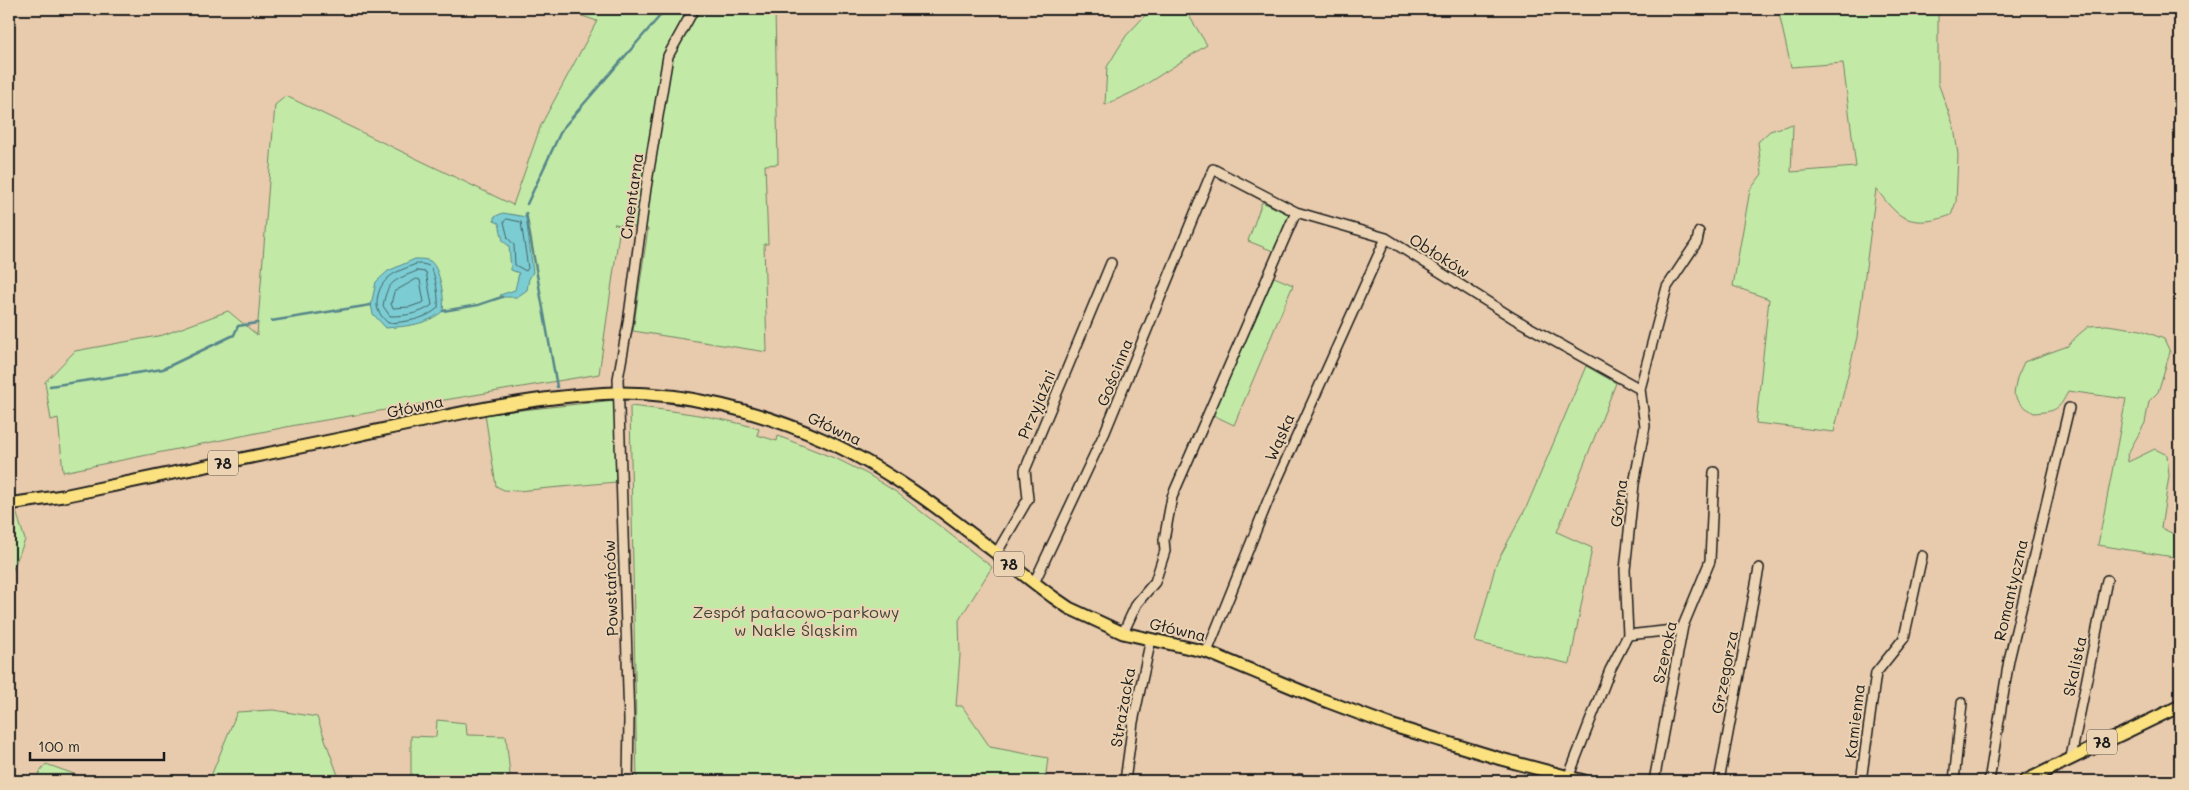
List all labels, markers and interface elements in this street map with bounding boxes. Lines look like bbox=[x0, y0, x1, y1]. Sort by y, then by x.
street label: Cmentarna bbox=[615, 152, 647, 240]
street label: Obłoków bbox=[1406, 228, 1474, 282]
street label: Gościnna bbox=[1091, 335, 1137, 409]
street label: Przyjaźni bbox=[1012, 366, 1060, 442]
street label: Główna bbox=[385, 390, 445, 422]
street label: Główna bbox=[804, 406, 866, 450]
street label: Wąska bbox=[1259, 410, 1299, 464]
road number: 78 bbox=[208, 450, 238, 476]
street label: Górna bbox=[1605, 478, 1631, 528]
street label: Romantyczna bbox=[1988, 537, 2032, 643]
street label: Powstańców bbox=[598, 539, 622, 637]
road number: 78 bbox=[994, 552, 1024, 576]
park label: Zespół pałacowo-parkowy w Nakle Śląskim bbox=[693, 601, 899, 640]
street label: Główna bbox=[1148, 612, 1208, 646]
street label: Szeroka bbox=[1647, 619, 1681, 685]
street label: Grzegorza bbox=[1706, 629, 1742, 715]
street label: Skalista bbox=[2057, 634, 2091, 698]
street label: Strażacka bbox=[1105, 665, 1139, 749]
street label: Kamienna bbox=[1839, 683, 1869, 759]
scale bar bbox=[30, 730, 164, 762]
road number: 78 bbox=[2087, 730, 2117, 754]
text: 100 m bbox=[38, 736, 80, 756]

